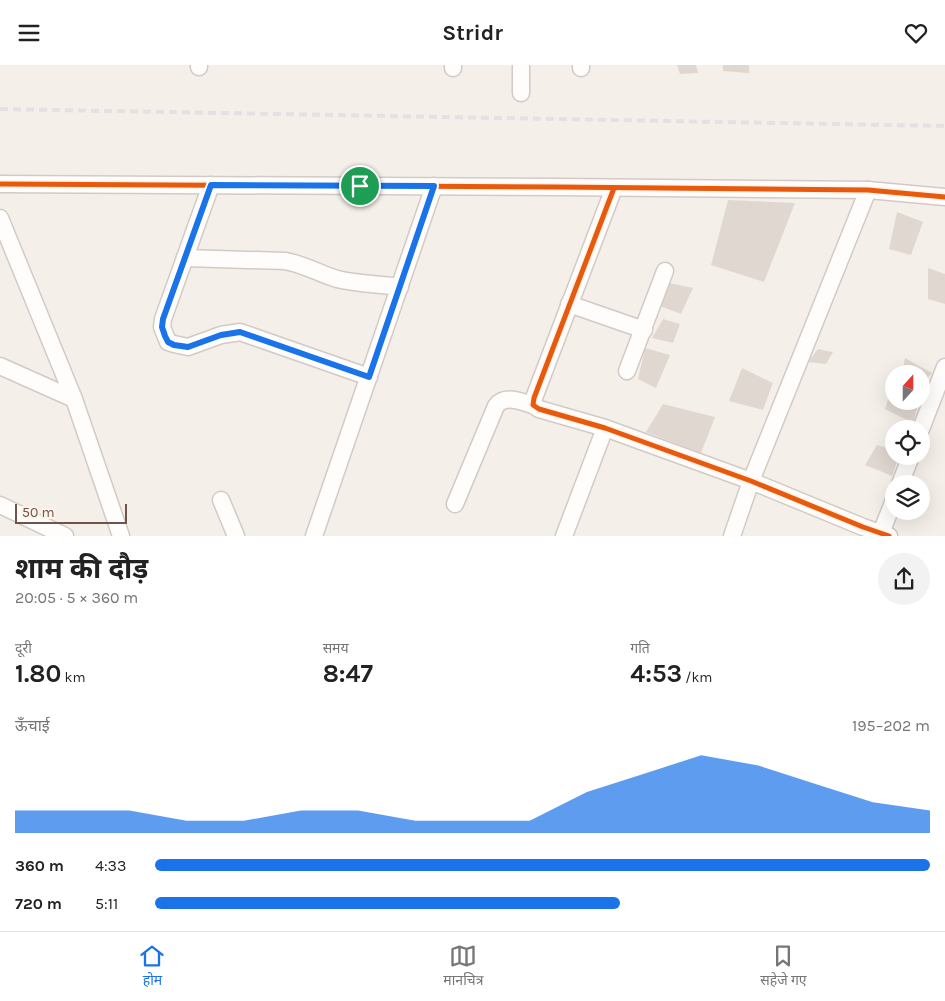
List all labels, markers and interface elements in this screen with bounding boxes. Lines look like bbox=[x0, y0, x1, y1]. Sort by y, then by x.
icon: menu bbox=[15, 19, 43, 47]
icon: heart bbox=[902, 19, 930, 47]
text: Stridr bbox=[442, 20, 503, 46]
pin bbox=[339, 165, 381, 207]
icon: arrive bbox=[346, 172, 374, 200]
north arrow bbox=[885, 365, 930, 410]
map controls bbox=[885, 365, 930, 520]
button: locate bbox=[885, 420, 930, 465]
button: layers bbox=[885, 475, 930, 520]
scale bar bbox=[15, 501, 128, 524]
text: 50 m bbox=[22, 504, 55, 521]
text: शाम की दौड़ bbox=[15, 552, 148, 585]
button: share bbox=[878, 553, 930, 605]
text: 20:05 · 5 × 360 m bbox=[15, 588, 138, 607]
text: दूरी bbox=[15, 640, 32, 657]
text: समय bbox=[323, 640, 349, 657]
text: गति bbox=[630, 640, 650, 657]
text: 1.80 bbox=[15, 659, 61, 688]
text: 8:47 bbox=[323, 659, 373, 688]
text: 4:53 bbox=[630, 659, 682, 688]
text: km bbox=[61, 669, 86, 686]
text: /km bbox=[682, 669, 712, 686]
text: ऊँचाई bbox=[15, 716, 50, 735]
text: 195–202 m bbox=[852, 716, 930, 735]
text: 360 m bbox=[15, 856, 64, 875]
text: 4:33 bbox=[95, 856, 127, 875]
text: 720 m bbox=[15, 894, 62, 913]
text: 5:11 bbox=[95, 894, 118, 913]
tab: होम bbox=[138, 942, 166, 991]
tab: मानचित्र bbox=[443, 942, 483, 991]
tab: सहेजे गए bbox=[760, 942, 807, 991]

